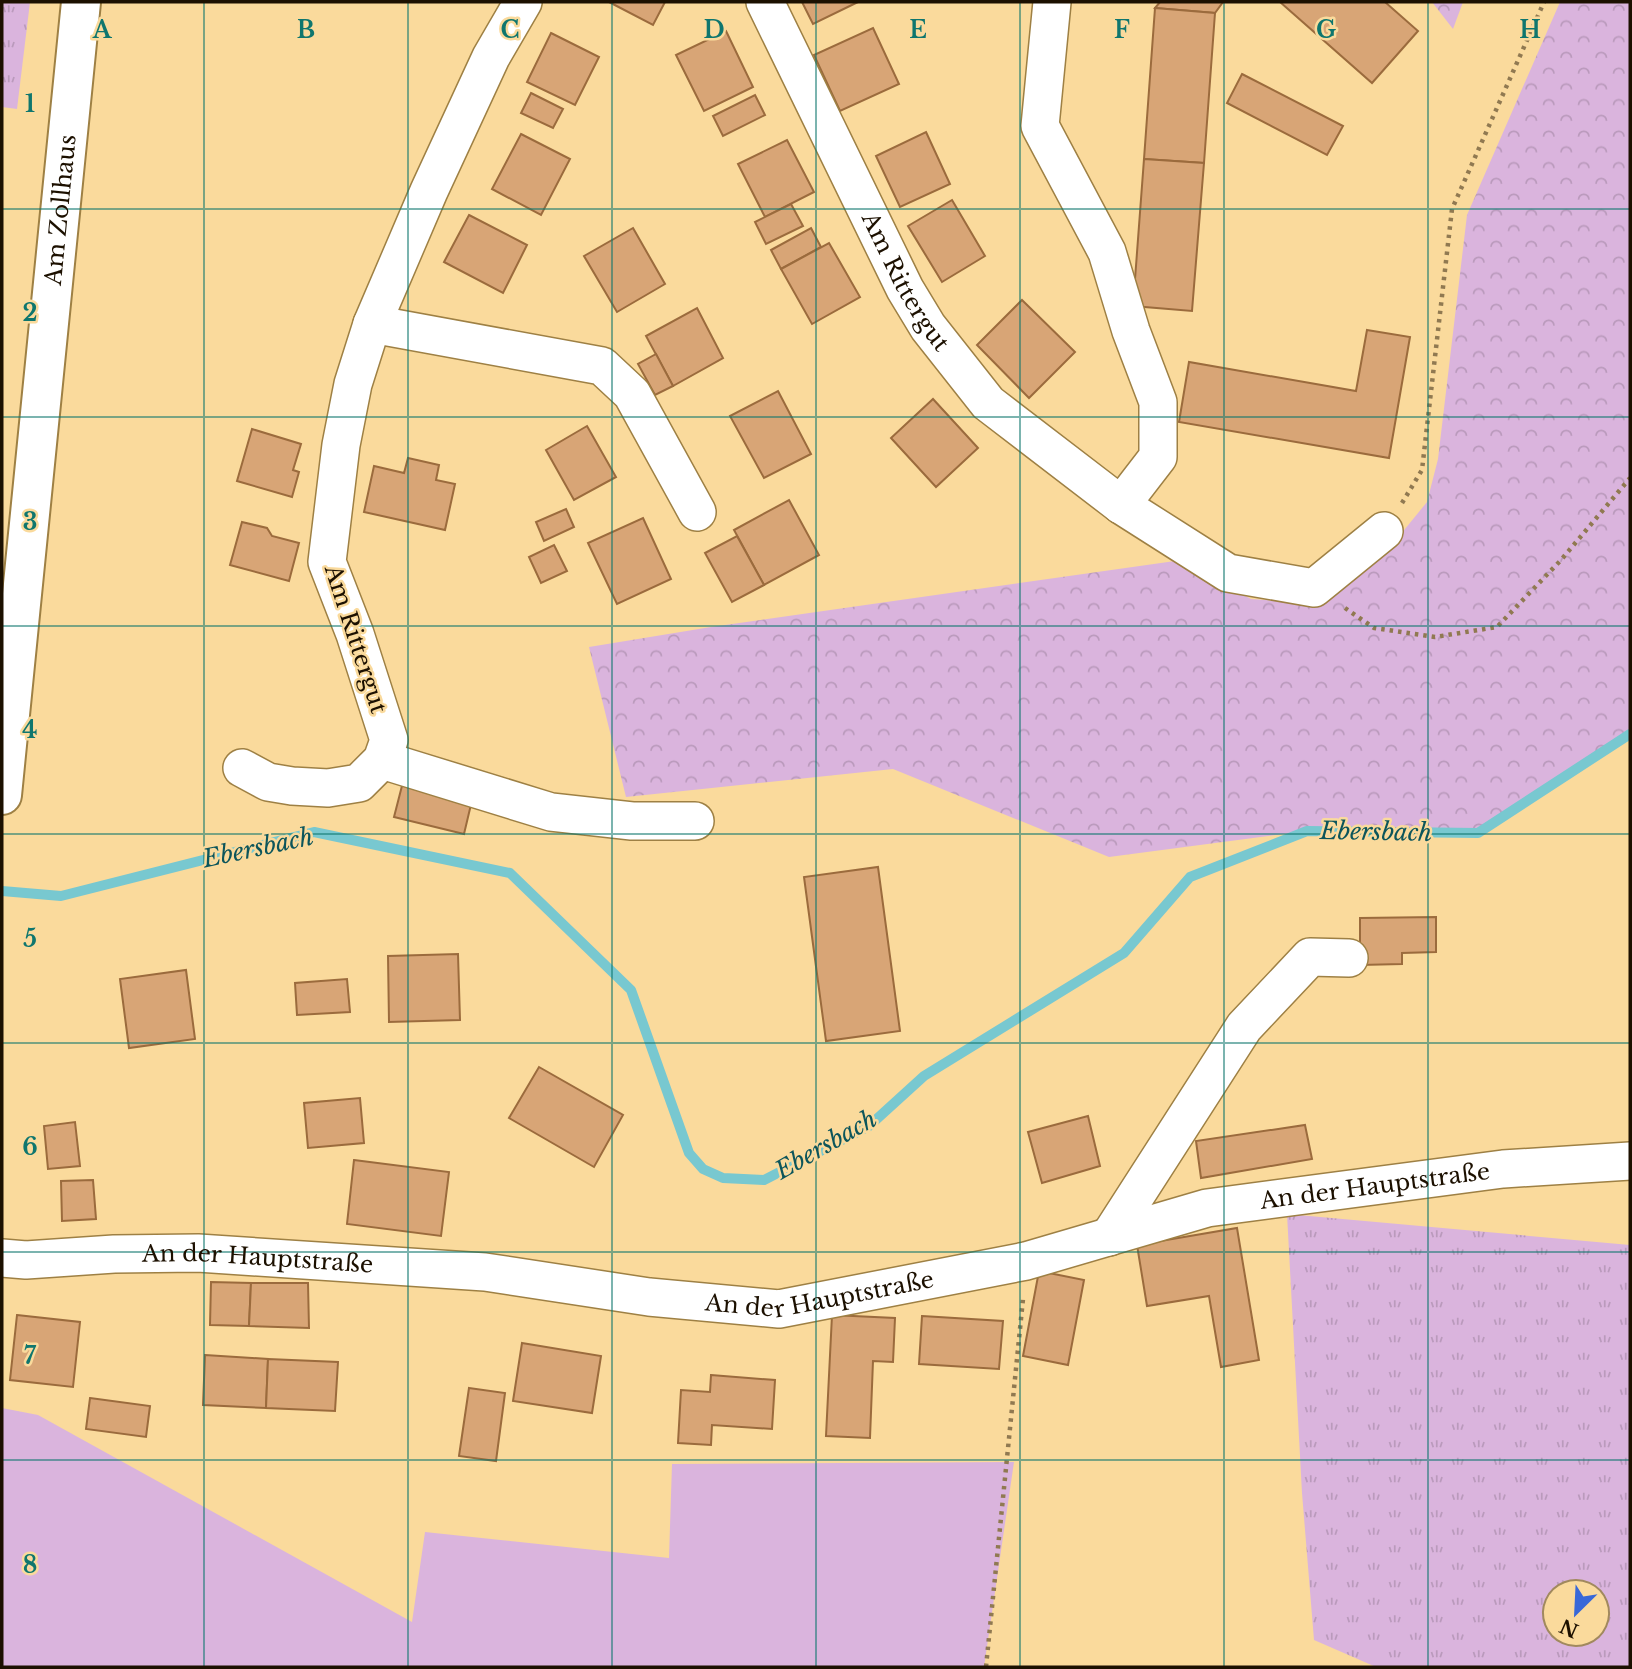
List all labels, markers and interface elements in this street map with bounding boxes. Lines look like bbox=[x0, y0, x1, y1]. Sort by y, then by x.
text: A bbox=[92, 16, 113, 44]
text: B bbox=[297, 16, 315, 44]
text: C bbox=[501, 16, 519, 44]
text: D bbox=[703, 16, 725, 44]
text: E bbox=[909, 16, 927, 44]
text: F bbox=[1114, 16, 1130, 44]
text: G bbox=[1316, 16, 1336, 44]
text: H bbox=[1519, 16, 1541, 44]
text: 1 bbox=[25, 90, 35, 118]
street label: Am Zollhaus bbox=[39, 133, 82, 288]
street label: Am Rittergut bbox=[855, 207, 956, 357]
text: 2 bbox=[23, 299, 37, 327]
text: 3 bbox=[23, 508, 37, 536]
street label: Am Rittergut bbox=[319, 560, 393, 717]
text: 4 bbox=[22, 716, 38, 744]
water label: Ebersbach bbox=[1319, 816, 1432, 847]
water label: Ebersbach bbox=[199, 822, 316, 874]
text: 5 bbox=[23, 925, 37, 953]
water label: Ebersbach bbox=[769, 1104, 882, 1186]
text: 6 bbox=[22, 1133, 38, 1161]
street label: An der Hauptstraße bbox=[1257, 1157, 1492, 1215]
street label: An der Hauptstraße bbox=[141, 1239, 374, 1279]
street label: An der Hauptstraße bbox=[703, 1265, 936, 1324]
text: 7 bbox=[24, 1342, 37, 1370]
text: 8 bbox=[23, 1551, 37, 1579]
north arrow bbox=[1541, 1578, 1611, 1648]
text: N bbox=[1556, 1614, 1582, 1642]

